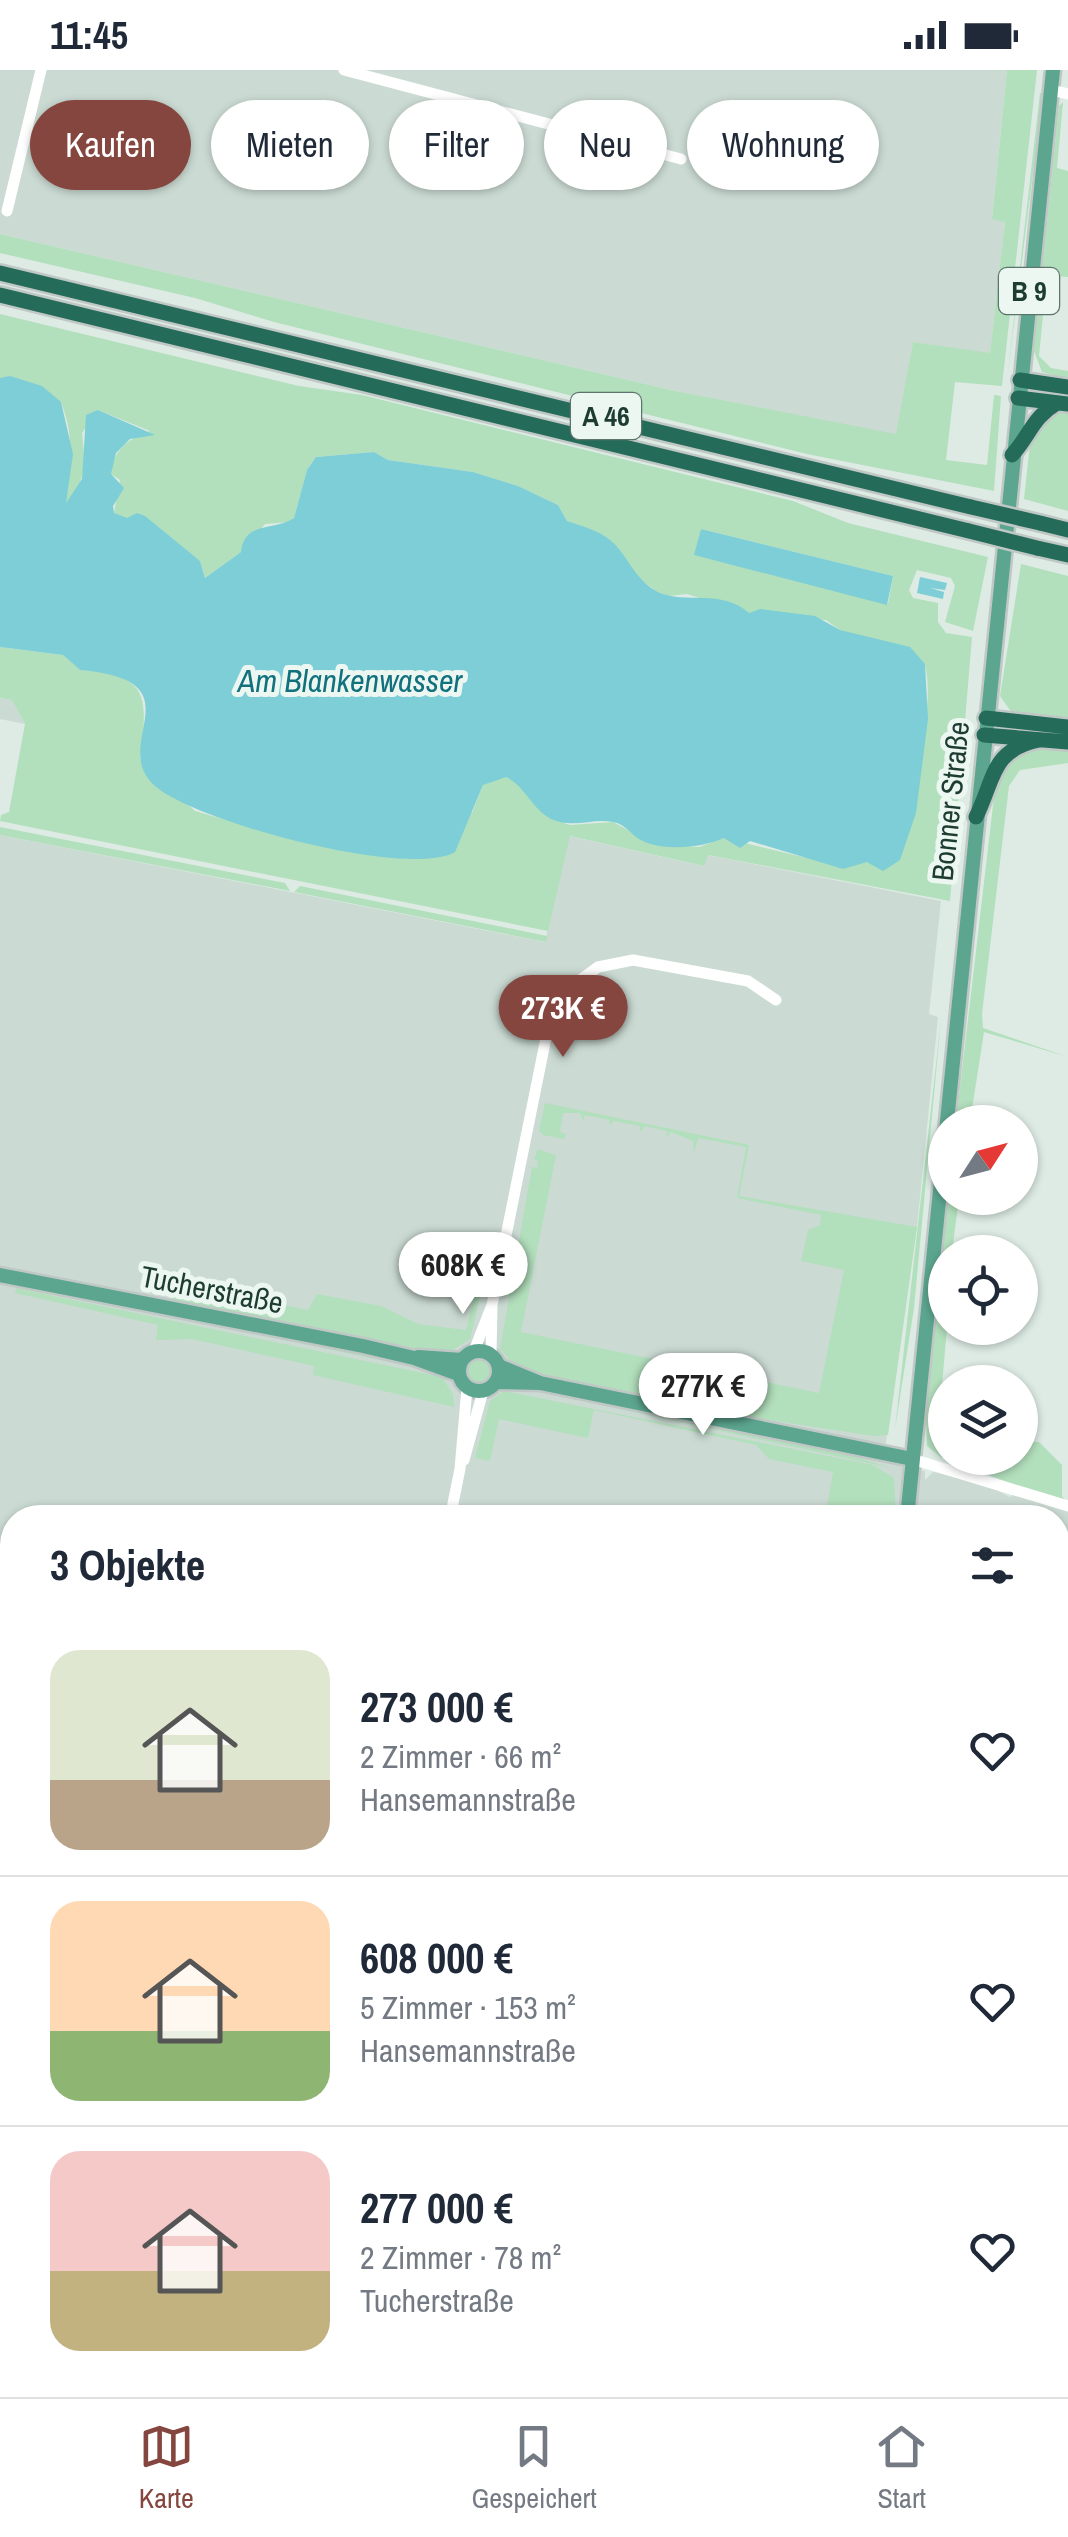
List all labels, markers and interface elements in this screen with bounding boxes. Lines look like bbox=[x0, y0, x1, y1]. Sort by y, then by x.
text: 11:45 bbox=[50, 10, 128, 61]
chip: Kaufen bbox=[30, 100, 191, 190]
chip: Mieten bbox=[211, 100, 369, 190]
chip: Filter bbox=[389, 100, 524, 190]
chip: Neu bbox=[544, 100, 667, 190]
chip: Wohnung bbox=[687, 100, 879, 190]
road number: B 9 bbox=[999, 268, 1059, 314]
road number: A 46 bbox=[571, 393, 641, 439]
water label: Am Blankenwasser bbox=[236, 659, 464, 702]
street label: Bonner Straße bbox=[922, 719, 978, 883]
pin: 273K € bbox=[482, 975, 644, 1060]
text: 273K € bbox=[521, 986, 605, 1029]
north arrow bbox=[928, 1105, 1038, 1215]
map controls bbox=[928, 1105, 1038, 1475]
pin: 608K € bbox=[382, 1232, 544, 1317]
button: locate bbox=[928, 1235, 1038, 1345]
text: 608K € bbox=[421, 1243, 505, 1286]
street label: Tucherstraße bbox=[137, 1256, 287, 1322]
pin: 277K € bbox=[622, 1353, 784, 1438]
text: 277K € bbox=[661, 1364, 745, 1407]
button: layers bbox=[928, 1365, 1038, 1475]
text: 3 Objekte bbox=[50, 1537, 205, 1593]
icon: filters bbox=[965, 1538, 1020, 1593]
text: 273 000 € bbox=[360, 1679, 513, 1735]
icon: home bbox=[130, 1690, 250, 1810]
icon: heart bbox=[965, 1723, 1020, 1778]
text: 2 Zimmer · 66 m² bbox=[360, 1735, 561, 1778]
text: Hansemannstraße bbox=[360, 1778, 576, 1821]
text: 608 000 € bbox=[360, 1930, 513, 1986]
icon: home bbox=[130, 1941, 250, 2061]
icon: heart bbox=[965, 1974, 1020, 2029]
text: 5 Zimmer · 153 m² bbox=[360, 1986, 576, 2029]
text: Hansemannstraße bbox=[360, 2029, 576, 2072]
text: 277 000 € bbox=[360, 2180, 513, 2236]
icon: home bbox=[130, 2191, 250, 2311]
icon: heart bbox=[965, 2224, 1020, 2279]
text: 2 Zimmer · 78 m² bbox=[360, 2236, 561, 2279]
text: Tucherstraße bbox=[360, 2279, 514, 2322]
tab: Karte bbox=[139, 2419, 194, 2517]
tab: Gespeichert bbox=[471, 2419, 597, 2517]
tab: Start bbox=[874, 2419, 929, 2517]

